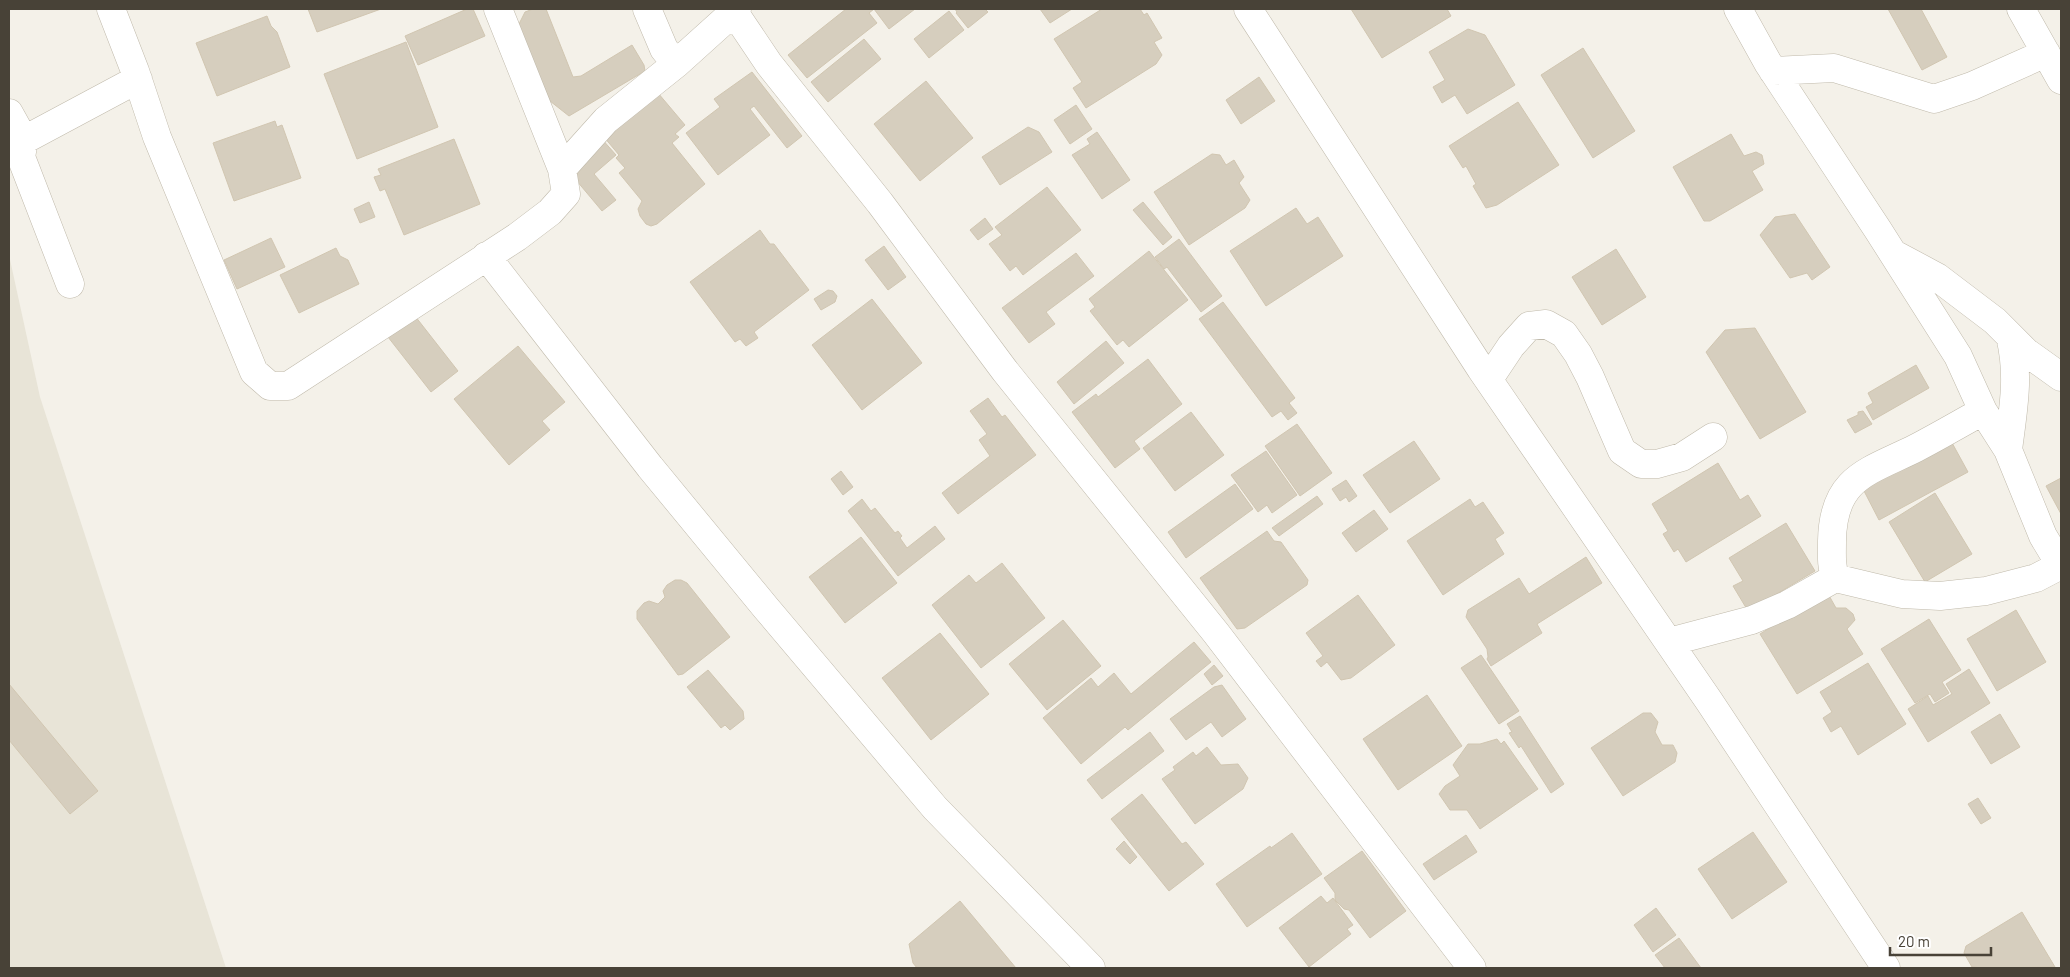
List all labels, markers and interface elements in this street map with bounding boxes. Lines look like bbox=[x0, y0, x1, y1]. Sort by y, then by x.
scale bar bbox=[1890, 924, 1991, 956]
text: 20 m bbox=[1898, 932, 1930, 950]

